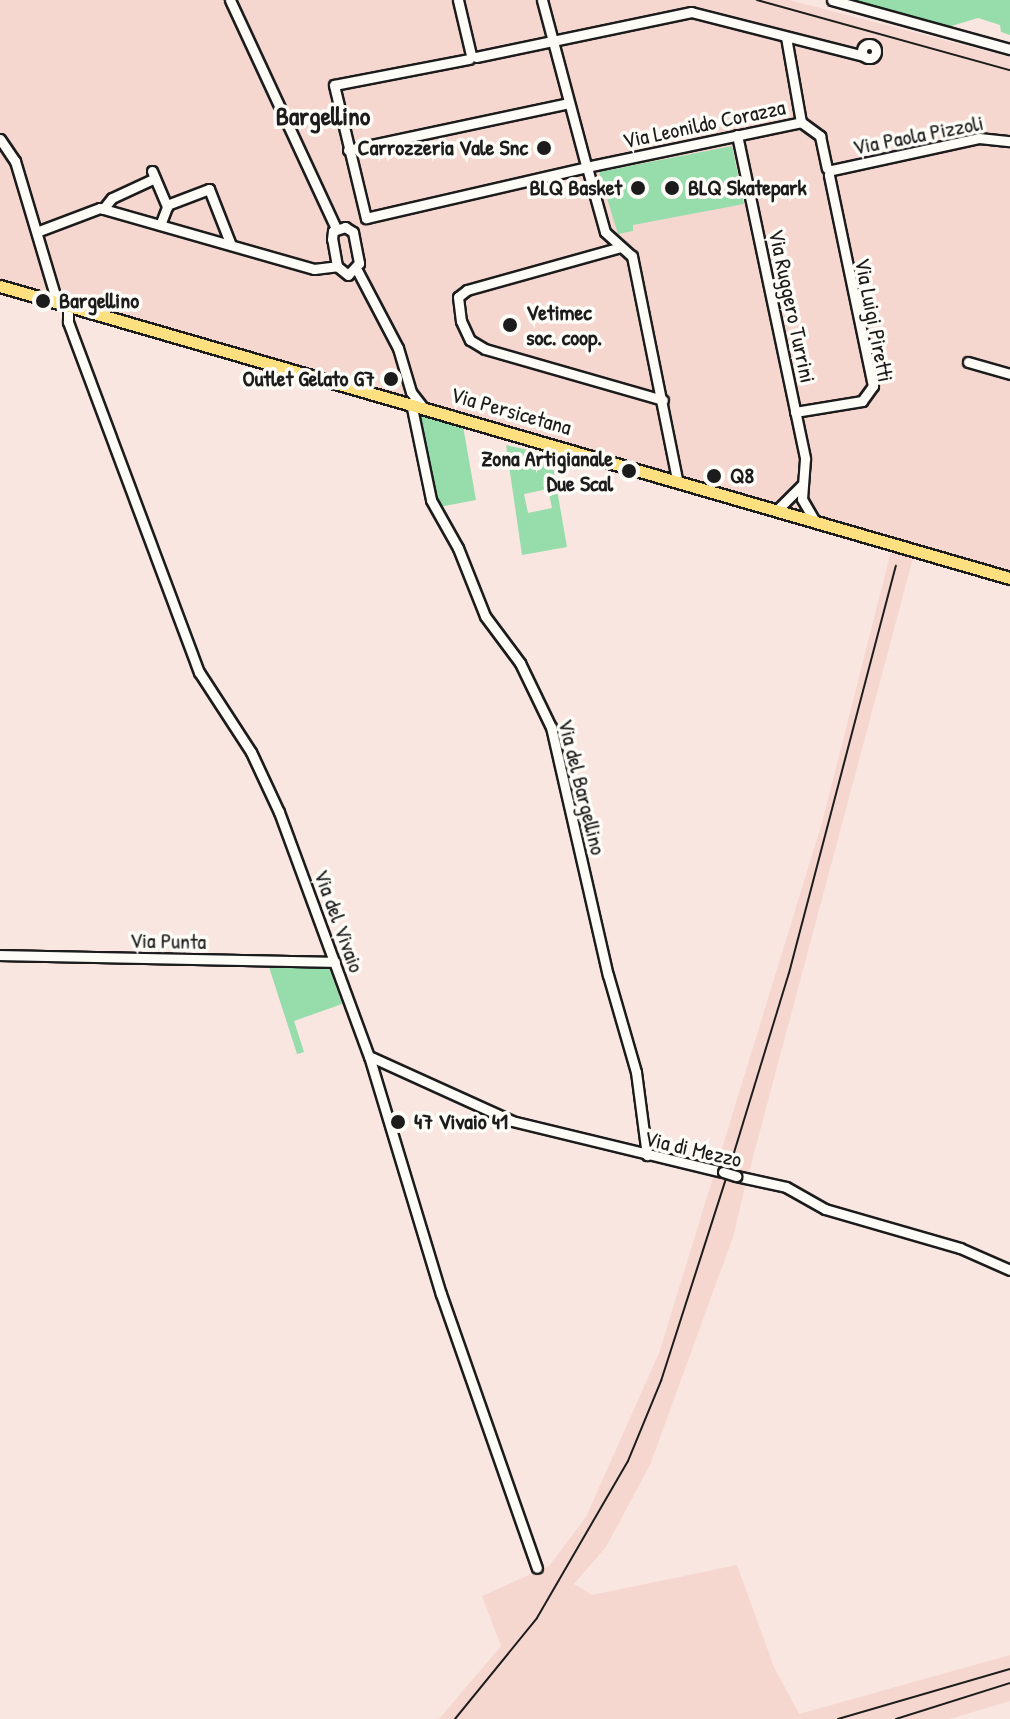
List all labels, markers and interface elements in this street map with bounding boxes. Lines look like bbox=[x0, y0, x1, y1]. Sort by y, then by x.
street label: Via Leonildo Corazza bbox=[620, 94, 788, 154]
district label: Bargellino bbox=[276, 100, 370, 132]
street label: Via Paola Pizzoli bbox=[850, 109, 986, 161]
place label: Carrozzeria Vale Snc bbox=[358, 135, 528, 161]
marker: Carrozzeria Vale Snc bbox=[535, 139, 553, 157]
place label: BLQ Basket bbox=[529, 175, 622, 201]
place label: BLQ Skatepark bbox=[688, 175, 807, 201]
marker: BLQ Basket bbox=[629, 179, 647, 197]
marker: BLQ Skatepark bbox=[663, 179, 681, 197]
street label: Via Ruggero Turrini bbox=[763, 227, 821, 385]
street label: Via Luigi Piretti bbox=[849, 256, 899, 384]
place label: Bargellino bbox=[59, 288, 139, 314]
marker: Bargellino bbox=[34, 292, 52, 310]
place label: Vetimec soc. coop. bbox=[526, 299, 602, 350]
marker: Vetimec soc. coop. bbox=[501, 316, 519, 334]
place label: Outlet Gelato G7 bbox=[242, 366, 375, 392]
marker: Outlet Gelato G7 bbox=[382, 370, 400, 388]
street label: Via Persicetana bbox=[448, 381, 574, 441]
place label: Zona Artigianale Due Scal bbox=[481, 445, 613, 496]
marker: Zona Artigianale Due Scal bbox=[620, 462, 638, 480]
place label: Q8 bbox=[730, 463, 754, 489]
marker: Q8 bbox=[705, 467, 723, 485]
street label: Via del Bargellino bbox=[552, 716, 612, 858]
street label: Via del Vivaio bbox=[308, 866, 370, 976]
street label: Via Punta bbox=[130, 927, 206, 955]
place label: 47 Vivaio 41 bbox=[414, 1109, 508, 1135]
marker: 47 Vivaio 41 bbox=[389, 1113, 407, 1131]
street label: Via di Mezzo bbox=[642, 1125, 744, 1173]

